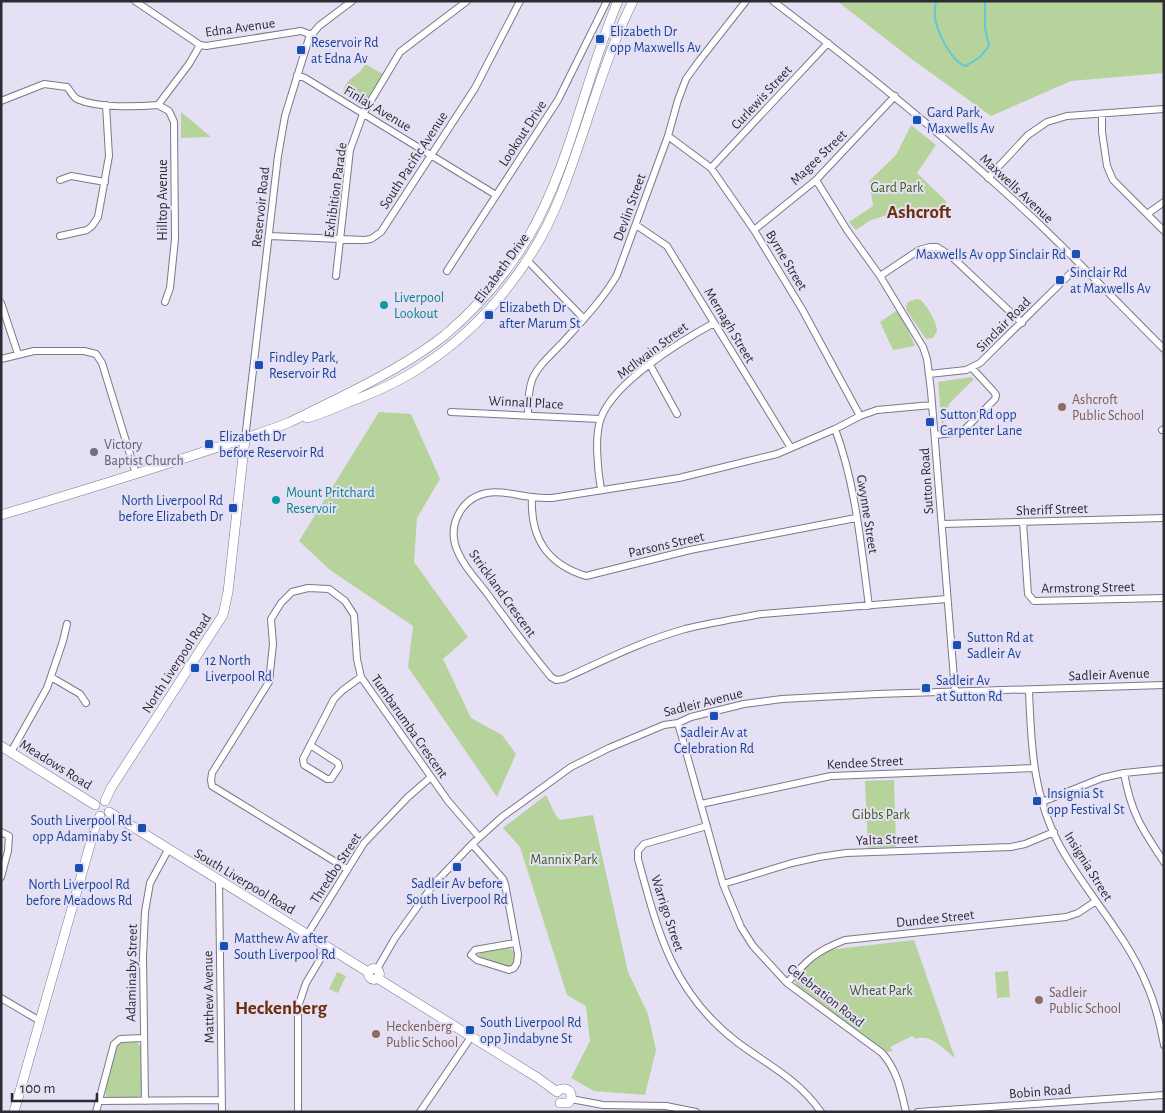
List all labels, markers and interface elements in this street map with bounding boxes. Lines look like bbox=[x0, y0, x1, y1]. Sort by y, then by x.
street label: Edna Avenue bbox=[204, 16, 276, 40]
place label: Elizabeth Dr opp Maxwells Av bbox=[610, 25, 701, 55]
marker: Elizabeth Dr opp Maxwells Av bbox=[594, 33, 606, 45]
place label: Reservoir Rd at Edna Av bbox=[311, 36, 378, 66]
marker: Reservoir Rd at Edna Av bbox=[295, 44, 307, 56]
street label: Curlewis Street bbox=[729, 63, 795, 132]
street label: Finlay Avenue bbox=[342, 83, 413, 134]
street label: Lookout Drive bbox=[496, 98, 549, 169]
place label: Gard Park, Maxwells Av bbox=[927, 106, 994, 136]
street label: South Pacific Avenue bbox=[377, 109, 450, 212]
marker: Gard Park, Maxwells Av bbox=[911, 114, 923, 126]
street label: Magee Street bbox=[788, 127, 850, 188]
street label: Exhibition Parade bbox=[322, 142, 350, 239]
street label: Maxwells Avenue bbox=[977, 151, 1056, 226]
street label: Hilltop Avenue bbox=[156, 159, 170, 241]
street label: Reservoir Road bbox=[250, 166, 272, 248]
street label: Devlin Street bbox=[611, 171, 649, 243]
park label: Gard Park bbox=[871, 181, 924, 195]
district label: Ashcroft bbox=[887, 203, 952, 222]
street label: Byrne Street bbox=[763, 228, 810, 293]
street label: Elizabeth Drive bbox=[472, 231, 532, 306]
place label: Maxwells Av opp Sinclair Rd bbox=[916, 248, 1066, 262]
marker: Maxwells Av opp Sinclair Rd bbox=[1070, 248, 1082, 260]
place label: Sinclair Rd at Maxwells Av bbox=[1070, 266, 1151, 296]
marker: Sinclair Rd at Maxwells Av bbox=[1054, 274, 1066, 286]
street label: Mernagh Street bbox=[701, 286, 757, 366]
place label: Liverpool Lookout bbox=[394, 291, 444, 321]
street label: Sinclair Road bbox=[974, 295, 1034, 355]
marker: Liverpool Lookout bbox=[378, 299, 390, 311]
place label: Elizabeth Dr after Marum St bbox=[499, 301, 581, 331]
marker: Elizabeth Dr after Marum St bbox=[483, 309, 495, 321]
street label: McIlwain Street bbox=[615, 319, 691, 382]
place label: Findley Park, Reservoir Rd bbox=[269, 351, 339, 381]
marker: Findley Park, Reservoir Rd bbox=[253, 359, 265, 371]
place label: Ashcroft Public School bbox=[1072, 393, 1144, 423]
street label: Winnall Place bbox=[488, 394, 564, 412]
marker: Ashcroft Public School bbox=[1056, 401, 1068, 413]
place label: Sutton Rd opp Carpenter Lane bbox=[940, 408, 1022, 438]
marker: Sutton Rd opp Carpenter Lane bbox=[924, 416, 936, 428]
place label: Elizabeth Dr before Reservoir Rd bbox=[219, 430, 324, 460]
place label: Victory Baptist Church bbox=[104, 438, 184, 468]
marker: Elizabeth Dr before Reservoir Rd bbox=[203, 438, 215, 450]
marker: Victory Baptist Church bbox=[88, 446, 100, 458]
street label: Sutton Road bbox=[918, 447, 936, 515]
street label: Gwynne Street bbox=[854, 474, 880, 555]
place label: Mount Pritchard Reservoir bbox=[286, 486, 375, 516]
place label: North Liverpool Rd before Elizabeth Dr bbox=[118, 494, 223, 524]
marker: Mount Pritchard Reservoir bbox=[270, 494, 282, 506]
marker: North Liverpool Rd before Elizabeth Dr bbox=[227, 502, 239, 514]
street label: Sheriff Street bbox=[1016, 502, 1089, 518]
street label: Parsons Street bbox=[627, 529, 706, 560]
street label: Strickland Crescent bbox=[466, 547, 539, 640]
street label: Armstrong Street bbox=[1041, 580, 1136, 596]
street label: North Liverpool Road bbox=[140, 612, 214, 716]
place label: Sutton Rd at Sadleir Av bbox=[967, 631, 1034, 661]
marker: Sutton Rd at Sadleir Av bbox=[951, 639, 963, 651]
place label: 12 North Liverpool Rd bbox=[205, 654, 272, 684]
marker: 12 North Liverpool Rd bbox=[189, 662, 201, 674]
street label: Sadleir Avenue bbox=[1068, 667, 1150, 683]
street label: Tumbarumba Crescent bbox=[368, 672, 450, 781]
place label: Sadleir Av at Sutton Rd bbox=[936, 674, 1003, 704]
marker: Sadleir Av at Sutton Rd bbox=[920, 682, 932, 694]
street label: Sadleir Avenue bbox=[662, 686, 744, 720]
marker: Sadleir Av at Celebration Rd bbox=[708, 710, 720, 722]
place label: Sadleir Av at Celebration Rd bbox=[674, 726, 754, 756]
street label: Meadows Road bbox=[17, 737, 94, 793]
street label: Kendee Street bbox=[827, 754, 904, 772]
place label: Insignia St opp Festival St bbox=[1047, 787, 1125, 817]
marker: Insignia St opp Festival St bbox=[1031, 795, 1043, 807]
park label: Gibbs Park bbox=[852, 808, 911, 822]
place label: South Liverpool Rd opp Adaminaby St bbox=[31, 814, 133, 844]
marker: South Liverpool Rd opp Adaminaby St bbox=[136, 822, 148, 834]
street label: Thredbo Street bbox=[308, 830, 364, 907]
street label: Insignia Street bbox=[1061, 830, 1115, 904]
street label: Yalta Street bbox=[855, 832, 919, 848]
street label: South Liverpool Road bbox=[192, 846, 297, 917]
park label: Mannix Park bbox=[530, 853, 598, 867]
marker: Sadleir Av before South Liverpool Rd bbox=[451, 861, 463, 873]
marker: North Liverpool Rd before Meadows Rd bbox=[73, 862, 85, 874]
street label: Warrigo Street bbox=[648, 873, 686, 954]
place label: Sadleir Av before South Liverpool Rd bbox=[406, 877, 508, 907]
place label: North Liverpool Rd before Meadows Rd bbox=[26, 878, 132, 908]
street label: Dundee Street bbox=[895, 908, 975, 930]
street label: Adaminaby Street bbox=[124, 923, 140, 1022]
place label: Matthew Av after South Liverpool Rd bbox=[234, 932, 335, 962]
marker: Matthew Av after South Liverpool Rd bbox=[218, 940, 230, 952]
street label: Matthew Avenue bbox=[201, 951, 217, 1043]
street label: Celebration Road bbox=[784, 962, 866, 1030]
park label: Wheat Park bbox=[849, 984, 913, 998]
place label: Sadleir Public School bbox=[1049, 986, 1121, 1016]
marker: Sadleir Public School bbox=[1033, 994, 1045, 1006]
district label: Heckenberg bbox=[235, 999, 328, 1018]
place label: South Liverpool Rd opp Jindabyne St bbox=[480, 1016, 581, 1046]
place label: Heckenberg Public School bbox=[386, 1020, 458, 1050]
marker: South Liverpool Rd opp Jindabyne St bbox=[464, 1024, 476, 1036]
marker: Heckenberg Public School bbox=[370, 1028, 382, 1040]
scale bar bbox=[12, 1070, 98, 1102]
text: 100 m bbox=[20, 1081, 55, 1096]
street label: Bobin Road bbox=[1009, 1083, 1072, 1101]

